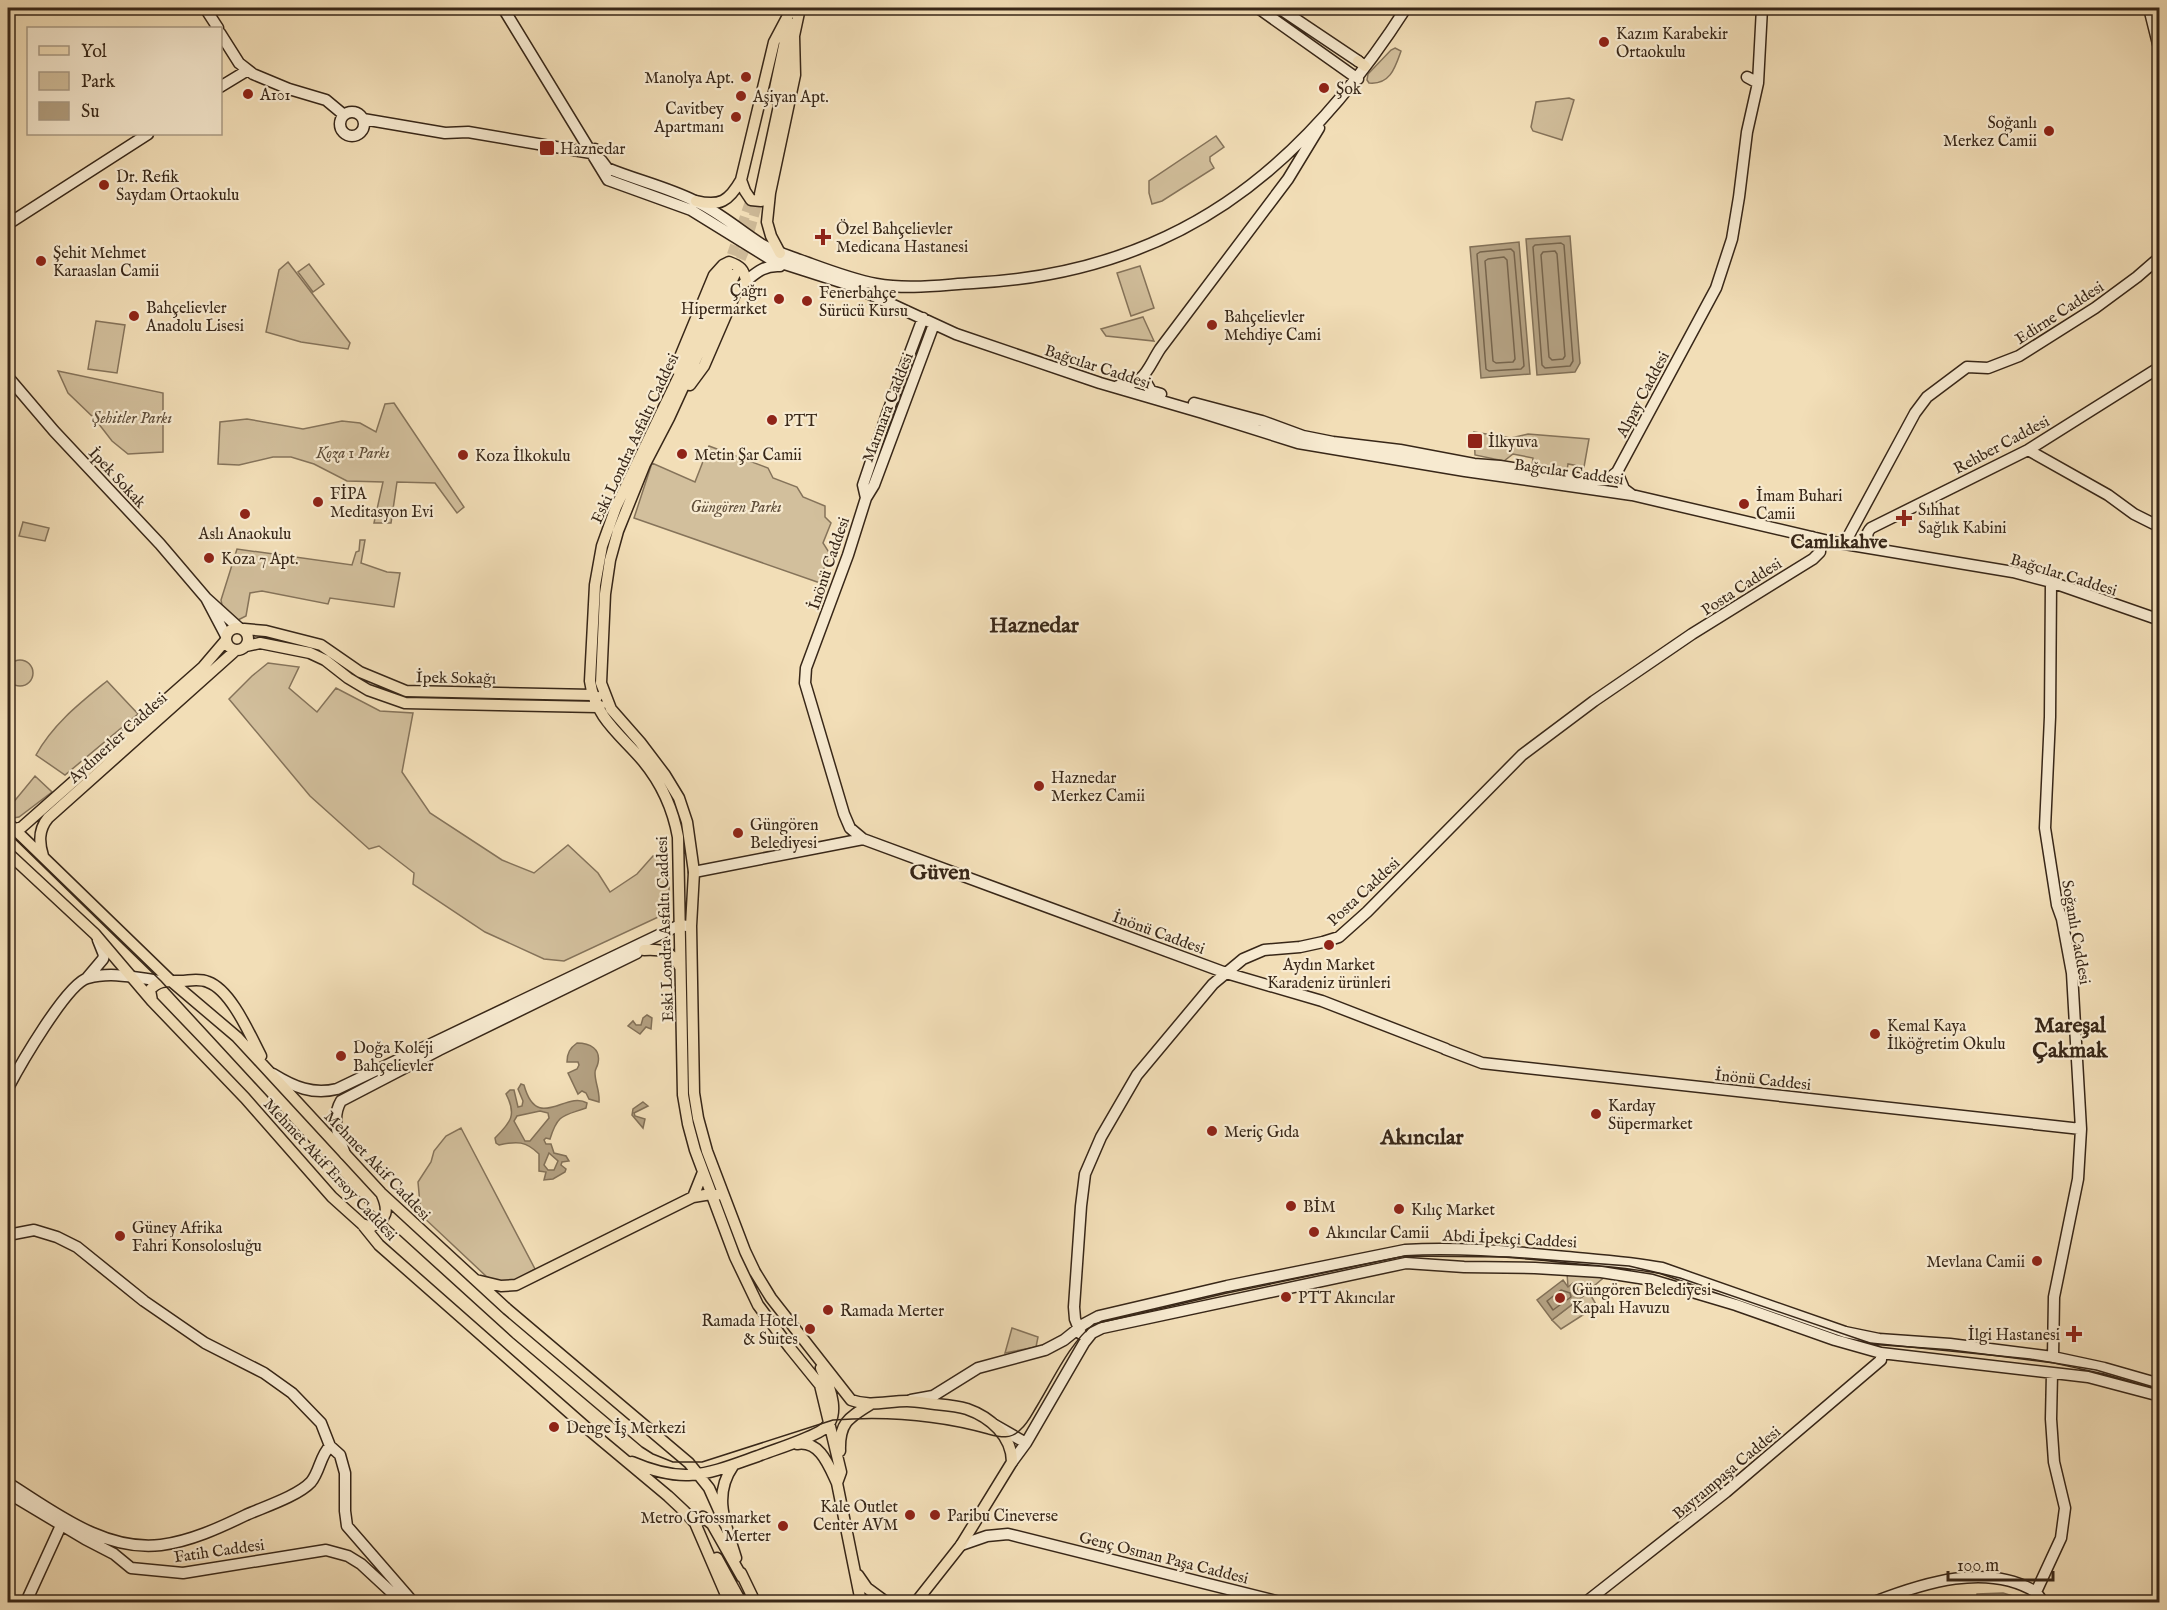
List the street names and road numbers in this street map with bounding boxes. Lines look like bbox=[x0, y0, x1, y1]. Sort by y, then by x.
street label: Edirne Caddesi bbox=[2012, 278, 2108, 350]
street label: Bağcılar Caddesi bbox=[1042, 341, 1153, 395]
street label: Alpay Caddesi bbox=[1612, 348, 1675, 442]
street label: Eski Londra Asfaltı Caddesi bbox=[587, 350, 684, 527]
street label: Marmara Caddesi bbox=[859, 350, 919, 465]
street label: Rehber Caddesi bbox=[1950, 412, 2053, 479]
street label: İpek Sokak bbox=[83, 442, 151, 513]
street label: Bağcılar Caddesi bbox=[1513, 455, 1625, 491]
street label: İnönü Caddesi bbox=[803, 514, 855, 613]
street label: Bağcılar Caddesi bbox=[2008, 550, 2119, 602]
street label: Posta Caddesi bbox=[1698, 554, 1786, 621]
street label: İpek Sokağı bbox=[416, 666, 496, 690]
street label: Aydınerler Caddesi bbox=[64, 689, 172, 789]
street label: Eski Londra Asfaltı Caddesi bbox=[653, 836, 679, 1022]
street label: Posta Caddesi bbox=[1324, 854, 1405, 931]
street label: Soğanlı Caddesi bbox=[2056, 879, 2094, 986]
street label: İnönü Caddesi bbox=[1109, 906, 1208, 960]
street label: İnönü Caddesi bbox=[1714, 1064, 1812, 1096]
street label: Mehmet Akif Ersoy Caddesi bbox=[258, 1095, 401, 1246]
street label: Mehmet Akif Caddesi bbox=[319, 1107, 434, 1225]
street label: Abdi İpekçi Caddesi bbox=[1441, 1224, 1578, 1253]
street label: Bayrampaşa Caddesi bbox=[1669, 1423, 1785, 1524]
street label: Genç Osman Paşa Caddesi bbox=[1077, 1528, 1250, 1590]
street label: Fatih Caddesi bbox=[173, 1536, 266, 1568]

